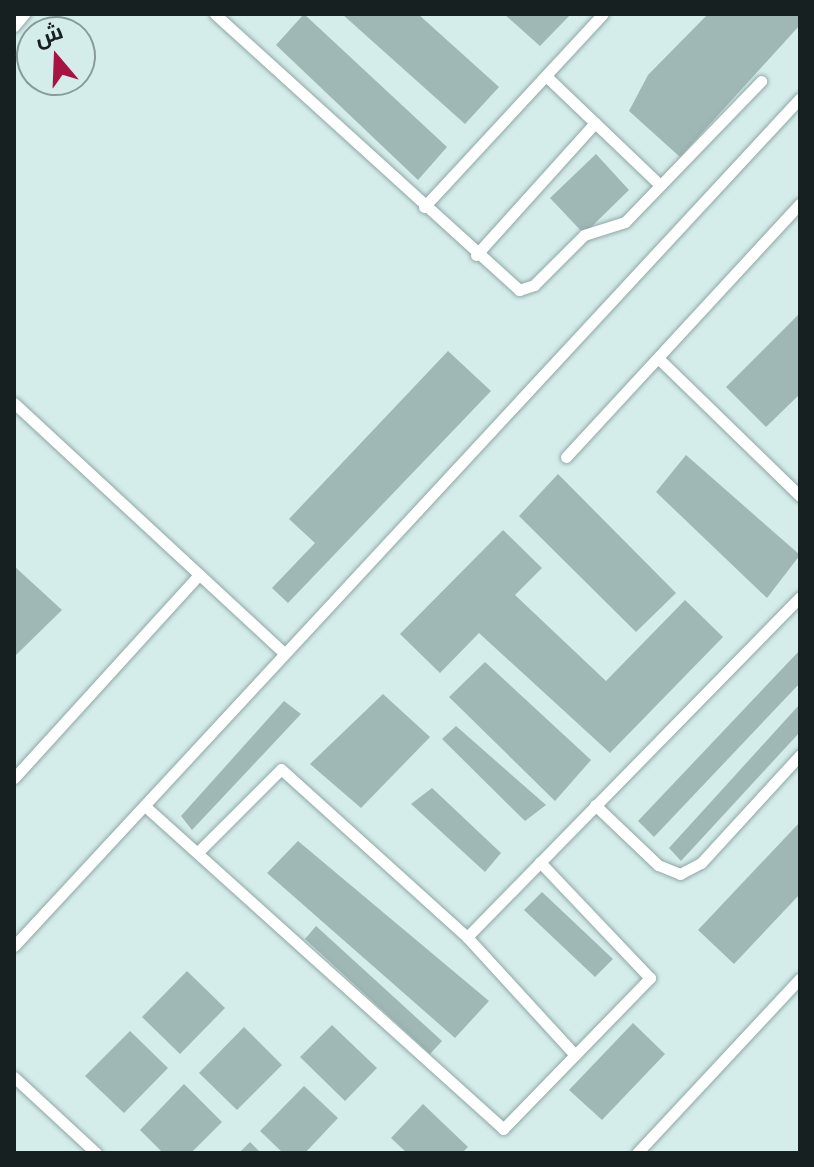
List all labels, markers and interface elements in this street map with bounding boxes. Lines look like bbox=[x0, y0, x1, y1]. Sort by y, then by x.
north arrow bbox=[16, 16, 96, 96]
text: ش bbox=[31, 18, 66, 52]

